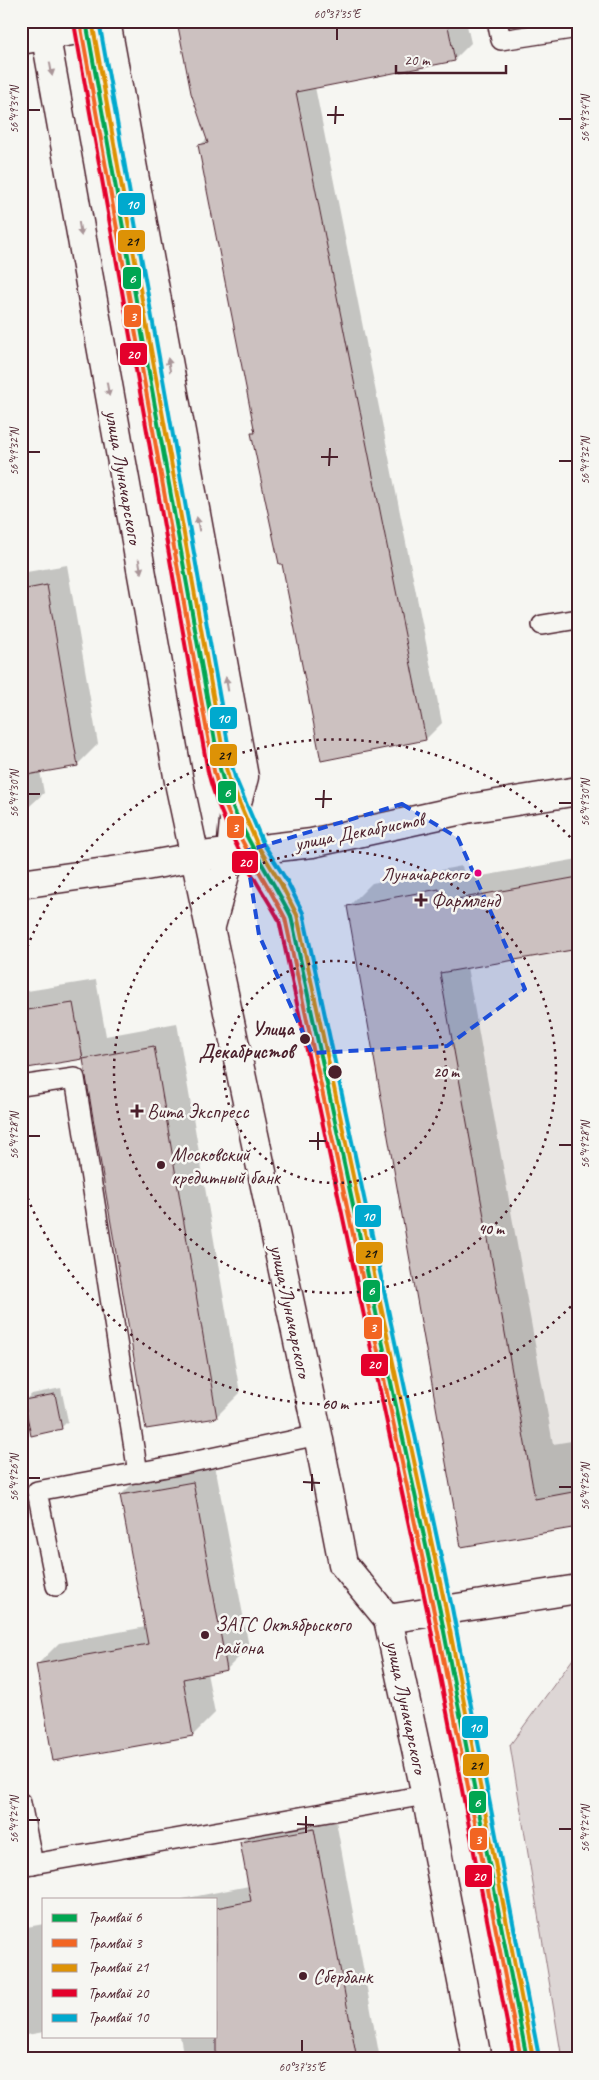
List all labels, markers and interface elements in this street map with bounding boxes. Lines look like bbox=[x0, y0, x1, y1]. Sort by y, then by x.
text: 60°37'35"E bbox=[314, 6, 362, 22]
scale bar bbox=[396, 42, 506, 74]
text: 20 m bbox=[404, 51, 431, 70]
one-way arrow bbox=[47, 62, 55, 78]
text: 56°49'34"N bbox=[6, 85, 22, 134]
text: 56°49'34"N bbox=[577, 94, 593, 143]
line badge: 10 bbox=[117, 192, 146, 216]
text: 10 bbox=[126, 196, 140, 213]
one-way arrow bbox=[76, 222, 84, 238]
line badge: 21 bbox=[117, 229, 146, 253]
text: 21 bbox=[126, 233, 140, 250]
line badge: 6 bbox=[122, 266, 142, 290]
text: 6 bbox=[129, 270, 137, 287]
line badge: 3 bbox=[123, 304, 142, 328]
text: 3 bbox=[130, 308, 138, 325]
line badge: 20 bbox=[119, 342, 148, 366]
text: 20 bbox=[127, 346, 141, 363]
one-way arrow bbox=[164, 356, 172, 372]
one-way arrow bbox=[105, 382, 113, 398]
street label: улица Луначарского bbox=[99, 407, 148, 548]
text: 56°49'32"N bbox=[6, 427, 22, 476]
text: 56°49'32"N bbox=[577, 436, 593, 485]
one-way arrow bbox=[193, 516, 201, 532]
one-way arrow bbox=[137, 559, 145, 575]
one-way arrow bbox=[223, 677, 231, 692]
line badge: 10 bbox=[209, 706, 238, 730]
text: 10 bbox=[217, 710, 231, 727]
line badge: 21 bbox=[209, 743, 238, 767]
text: 21 bbox=[218, 747, 232, 764]
text: 56°49'30"N bbox=[6, 769, 22, 818]
text: 56°49'30"N bbox=[577, 778, 593, 827]
line badge: 6 bbox=[217, 780, 237, 804]
text: 6 bbox=[224, 784, 232, 801]
street label: улица Декабристов bbox=[291, 806, 429, 856]
line badge: 3 bbox=[226, 815, 245, 839]
text: 3 bbox=[232, 819, 240, 836]
line badge: 20 bbox=[231, 850, 259, 874]
text: 20 bbox=[239, 854, 253, 871]
place label: Луначарского bbox=[382, 862, 471, 886]
marker: Луначарского bbox=[473, 868, 483, 878]
place label: Фармленд bbox=[431, 888, 501, 913]
marker: Фармленд bbox=[415, 894, 427, 906]
place label: Улица Декабристов bbox=[199, 1016, 298, 1064]
marker: Улица Декабристов bbox=[298, 1032, 312, 1046]
centre of rings bbox=[326, 1063, 344, 1081]
text: 20 m bbox=[433, 1063, 460, 1082]
place label: Вита Экспресс bbox=[147, 1099, 249, 1124]
marker: Вита Экспресс bbox=[131, 1105, 143, 1117]
text: 56°49'28"N bbox=[6, 1111, 22, 1160]
text: 56°49'28"N bbox=[577, 1120, 593, 1169]
place label: Московский кредитный банк bbox=[171, 1142, 282, 1190]
marker: Московский кредитный банк bbox=[155, 1159, 167, 1171]
line badge: 10 bbox=[354, 1204, 382, 1228]
text: 10 bbox=[362, 1208, 376, 1225]
text: 40 m bbox=[478, 1220, 505, 1239]
street label: улица Луначарского bbox=[264, 1241, 317, 1382]
line badge: 21 bbox=[355, 1241, 384, 1265]
text: 21 bbox=[364, 1245, 378, 1262]
line badge: 6 bbox=[362, 1279, 381, 1303]
text: 6 bbox=[368, 1282, 376, 1299]
line badge: 3 bbox=[363, 1316, 383, 1340]
text: 3 bbox=[370, 1319, 378, 1336]
line badge: 20 bbox=[360, 1353, 389, 1377]
text: 20 bbox=[368, 1356, 382, 1373]
text: 60 m bbox=[322, 1395, 349, 1414]
text: 56°49'26"N bbox=[6, 1453, 22, 1502]
text: 56°49'26"N bbox=[577, 1462, 593, 1511]
place label: ЗАГС Октябрьского района bbox=[215, 1612, 352, 1660]
marker: ЗАГС Октябрьского района bbox=[199, 1629, 211, 1641]
street label: улица Луначарского bbox=[380, 1637, 433, 1778]
line badge: 10 bbox=[461, 1715, 489, 1739]
text: 10 bbox=[469, 1719, 483, 1736]
line badge: 21 bbox=[462, 1753, 490, 1777]
text: 21 bbox=[470, 1757, 484, 1774]
line badge: 6 bbox=[468, 1790, 487, 1814]
text: 6 bbox=[474, 1794, 482, 1811]
text: 56°49'24"N bbox=[6, 1795, 22, 1844]
text: 56°49'24"N bbox=[577, 1804, 593, 1853]
line badge: 3 bbox=[469, 1827, 488, 1851]
text: 3 bbox=[475, 1831, 483, 1848]
line badge: 20 bbox=[464, 1864, 493, 1888]
text: 20 bbox=[473, 1868, 487, 1885]
legend bbox=[42, 1898, 218, 2038]
text: Трамвай 6 bbox=[88, 1908, 143, 1927]
text: Трамвай 3 bbox=[88, 1934, 143, 1953]
text: Трамвай 21 bbox=[88, 1958, 150, 1977]
place label: Сбербанк bbox=[313, 1964, 374, 1989]
marker: Сбербанк bbox=[297, 1970, 309, 1982]
text: Трамвай 20 bbox=[88, 1984, 150, 2003]
text: Трамвай 10 bbox=[88, 2008, 150, 2027]
text: 60°37'35"E bbox=[279, 2059, 327, 2075]

